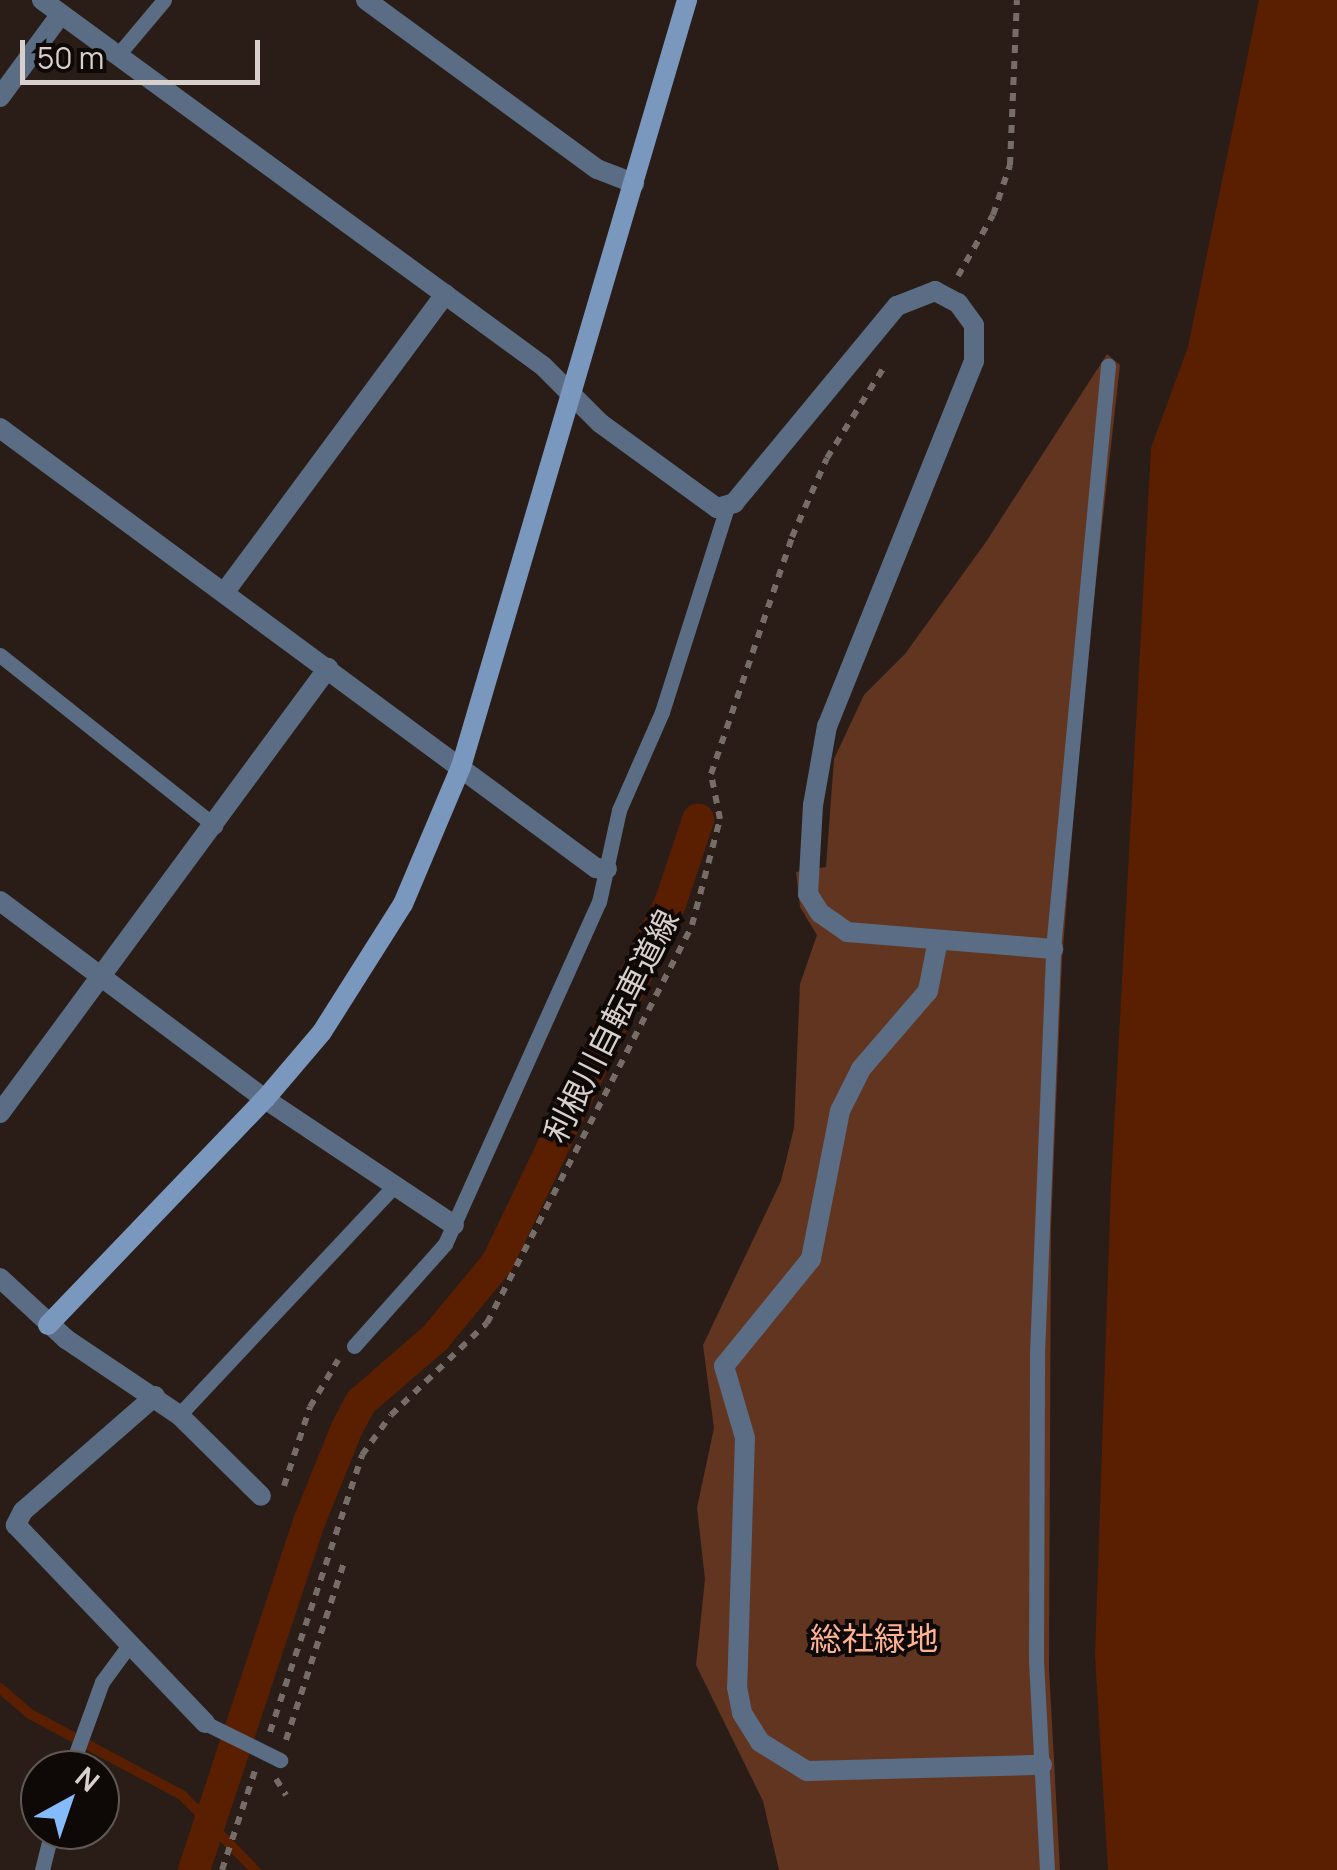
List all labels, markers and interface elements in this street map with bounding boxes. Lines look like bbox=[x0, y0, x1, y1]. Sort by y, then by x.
scale bar bbox=[25, 20, 265, 82]
text: 50 m bbox=[37, 37, 104, 78]
street label: 利根川自転車道線 bbox=[536, 903, 686, 1149]
park label: 総社緑地 bbox=[810, 1619, 938, 1657]
north arrow bbox=[20, 1750, 120, 1850]
text: N bbox=[68, 1758, 108, 1800]

